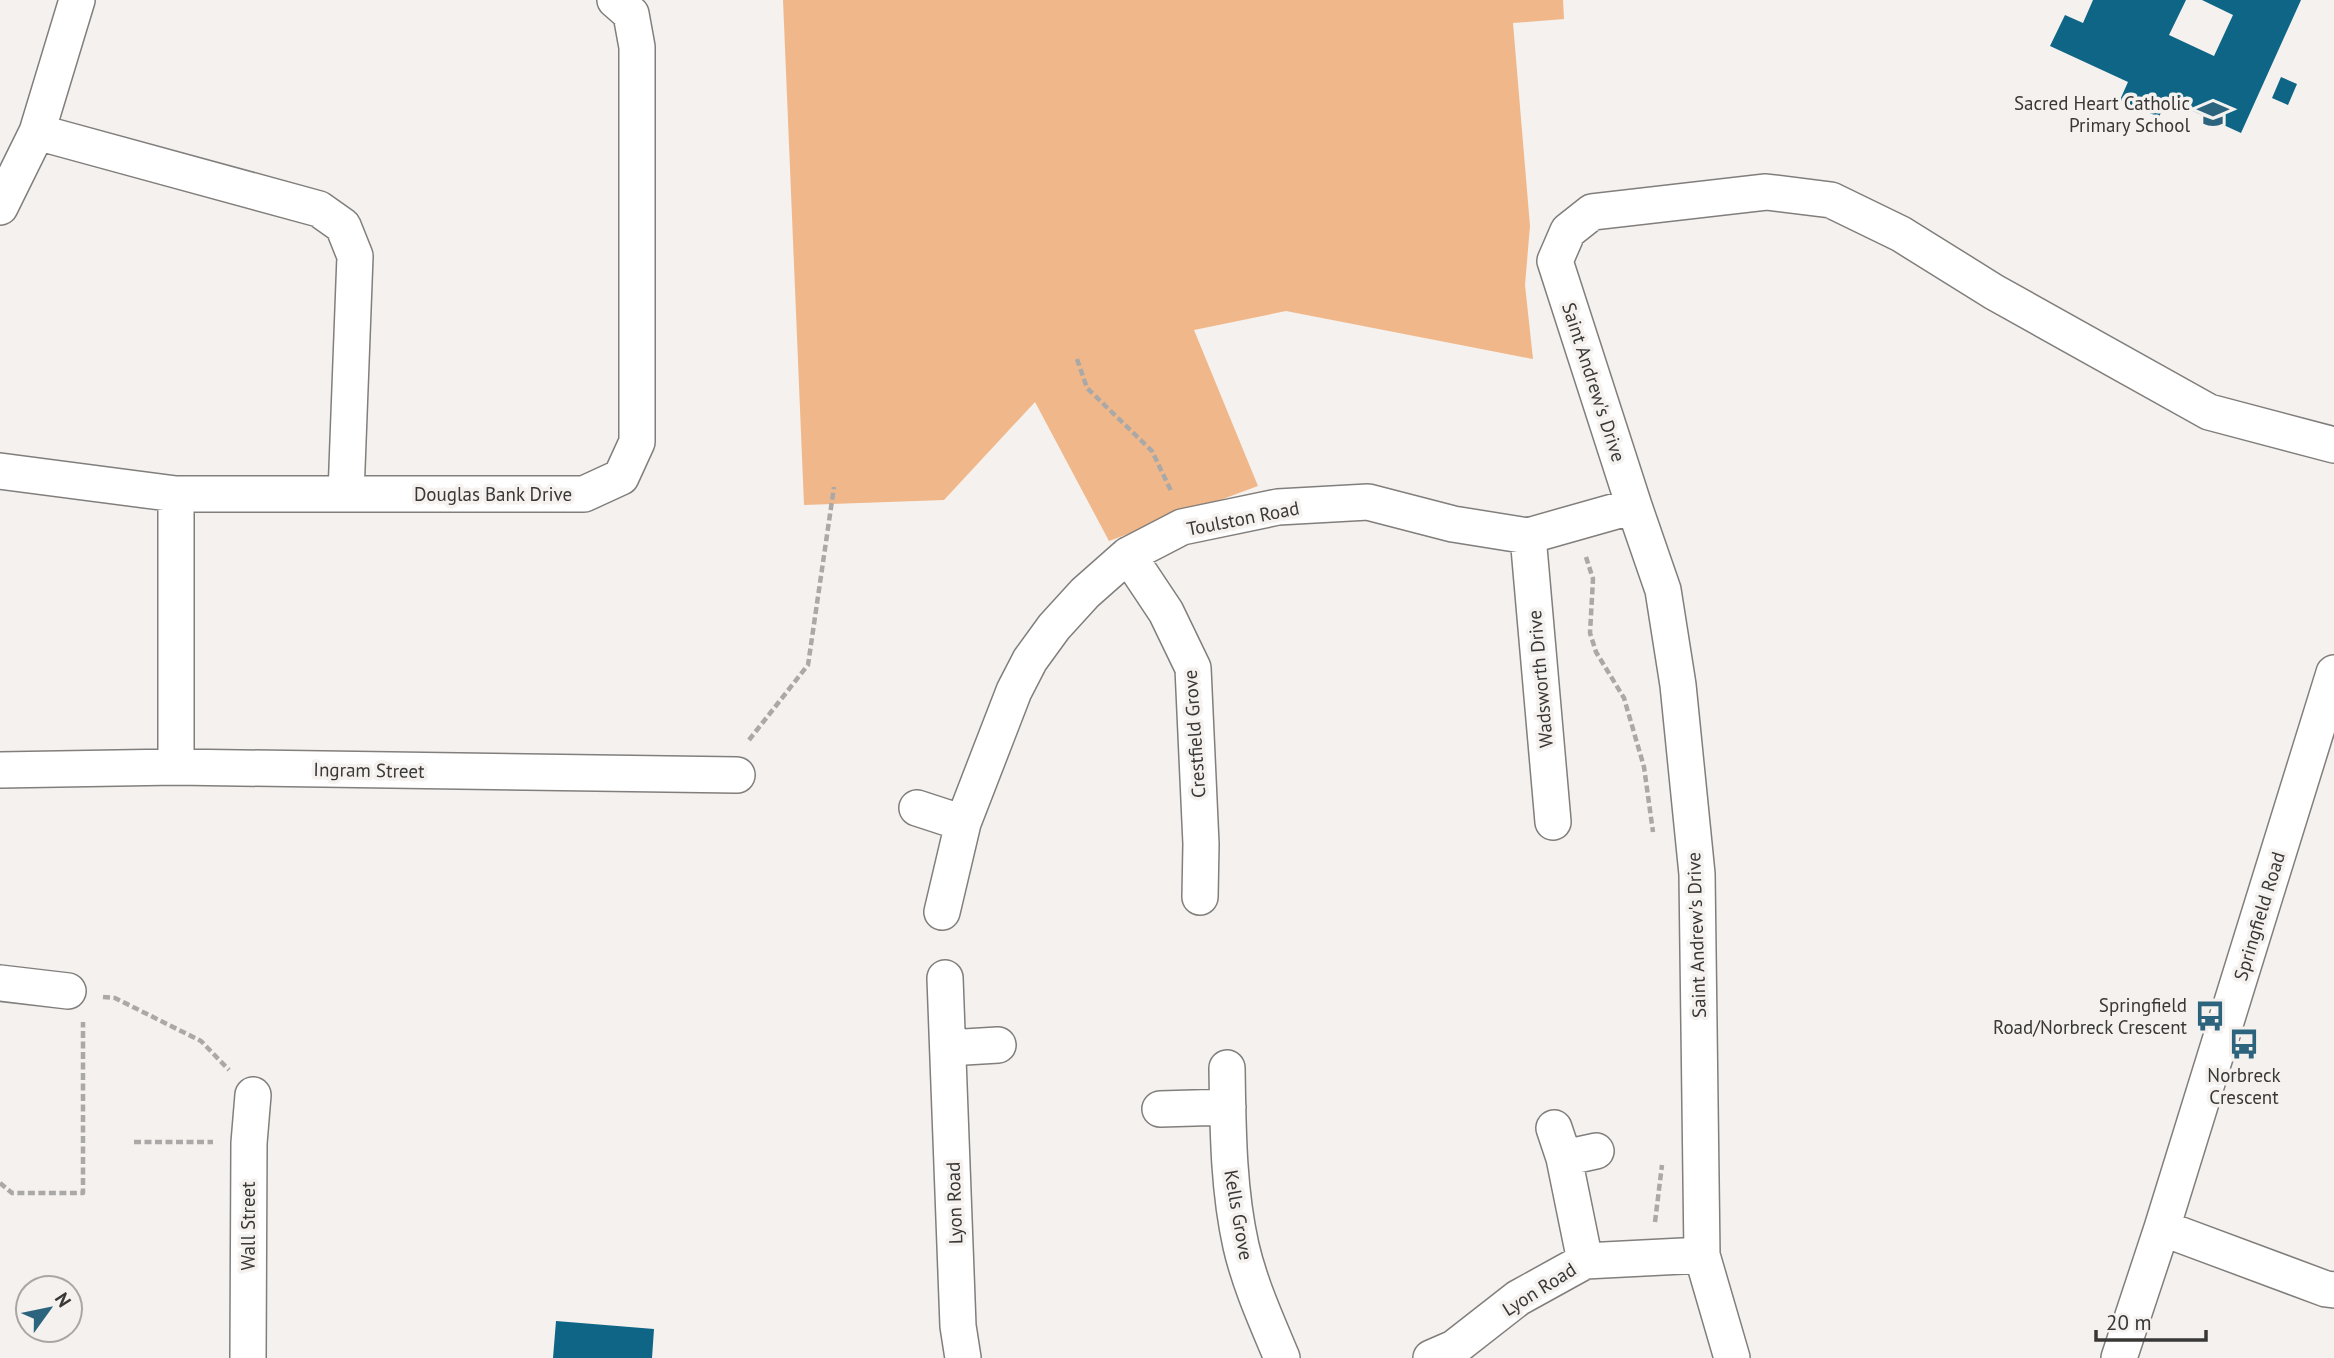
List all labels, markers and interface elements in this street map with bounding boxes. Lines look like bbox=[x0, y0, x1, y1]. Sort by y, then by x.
place label: Sacred Heart Catholic Primary School bbox=[2014, 91, 2190, 137]
school or university icon: Sacred Heart Catholic Primary School bbox=[2196, 97, 2230, 131]
street label: Saint Andrew's Drive bbox=[1557, 299, 1631, 465]
street label: Douglas Bank Drive bbox=[414, 482, 572, 506]
street label: Toulston Road bbox=[1185, 495, 1301, 541]
street label: Wadsworth Drive bbox=[1522, 609, 1558, 749]
street label: Crestfield Grove bbox=[1178, 669, 1210, 799]
street label: Ingram Street bbox=[313, 757, 425, 783]
street label: Springfield Road bbox=[2228, 849, 2290, 983]
street label: Saint Andrew's Drive bbox=[1681, 852, 1711, 1018]
place label: Springfield Road/Norbreck Crescent bbox=[1993, 993, 2188, 1039]
bus stop icon: Springfield Road/Norbreck Crescent bbox=[2193, 999, 2227, 1033]
bus stop icon: Norbreck Crescent bbox=[2227, 1027, 2261, 1061]
place label: Norbreck Crescent bbox=[2207, 1063, 2281, 1109]
street label: Lyon Road bbox=[941, 1161, 967, 1245]
street label: Kells Grove bbox=[1219, 1168, 1259, 1262]
street label: Wall Street bbox=[236, 1181, 260, 1271]
street label: Lyon Road bbox=[1498, 1257, 1580, 1321]
north arrow bbox=[14, 1274, 84, 1344]
text: N bbox=[50, 1288, 77, 1312]
scale bar bbox=[2096, 1298, 2206, 1342]
text: 20 m bbox=[2106, 1309, 2152, 1336]

